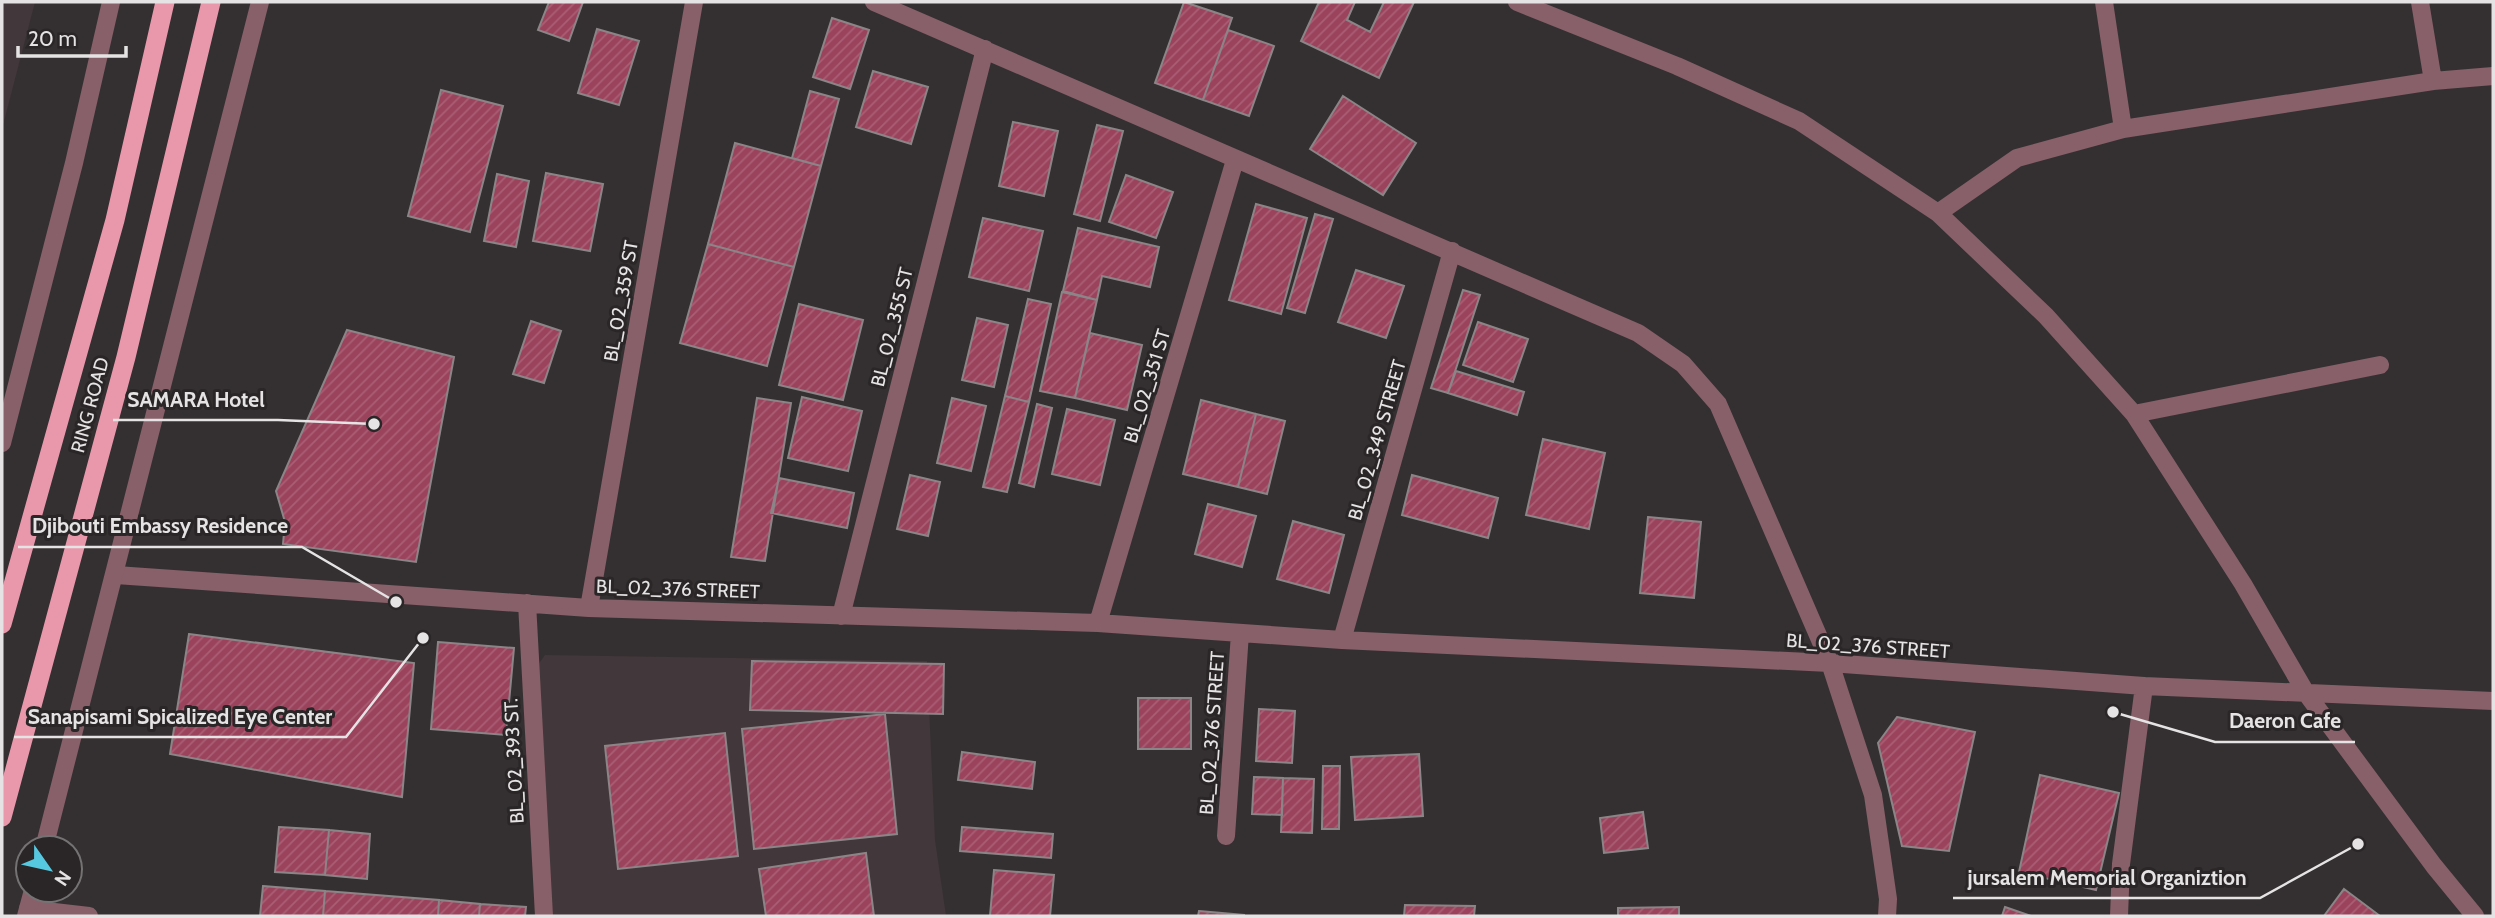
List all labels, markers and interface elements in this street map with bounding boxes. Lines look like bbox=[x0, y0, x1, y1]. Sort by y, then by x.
scale bar bbox=[18, 14, 126, 58]
text: 20 m bbox=[28, 26, 77, 51]
street label: BL_02_359 ST bbox=[599, 239, 643, 363]
street label: BL_02_355 ST bbox=[866, 265, 918, 389]
street label: BL_02_351 ST bbox=[1119, 326, 1175, 446]
street label: RING ROAD bbox=[66, 354, 114, 455]
street label: BL_02_349 STREET bbox=[1343, 357, 1411, 523]
callout: SAMARA Hotel bbox=[113, 378, 278, 420]
text: SAMARA Hotel bbox=[127, 387, 265, 412]
callout: Djibouti Embassy Residence bbox=[18, 505, 302, 547]
text: Djibouti Embassy Residence bbox=[32, 513, 288, 538]
street label: BL_02_376 STREET bbox=[596, 575, 760, 603]
street label: BL_02_376 STREET bbox=[1785, 629, 1951, 663]
street label: BL_02_376 STREET bbox=[1195, 650, 1229, 816]
callout: Sanapisami Spicalized Eye Center bbox=[14, 695, 346, 737]
street label: BL_02_393 ST. bbox=[499, 698, 529, 824]
callout: Daeron Cafe bbox=[2215, 700, 2355, 742]
text: Sanapisami Spicalized Eye Center bbox=[28, 704, 332, 729]
text: Daeron Cafe bbox=[2229, 708, 2341, 733]
north arrow bbox=[14, 834, 84, 904]
callout: jursalem Memorial Organiztion bbox=[1953, 856, 2260, 898]
text: jursalem Memorial Organiztion bbox=[1966, 865, 2247, 890]
text: N bbox=[49, 866, 76, 890]

